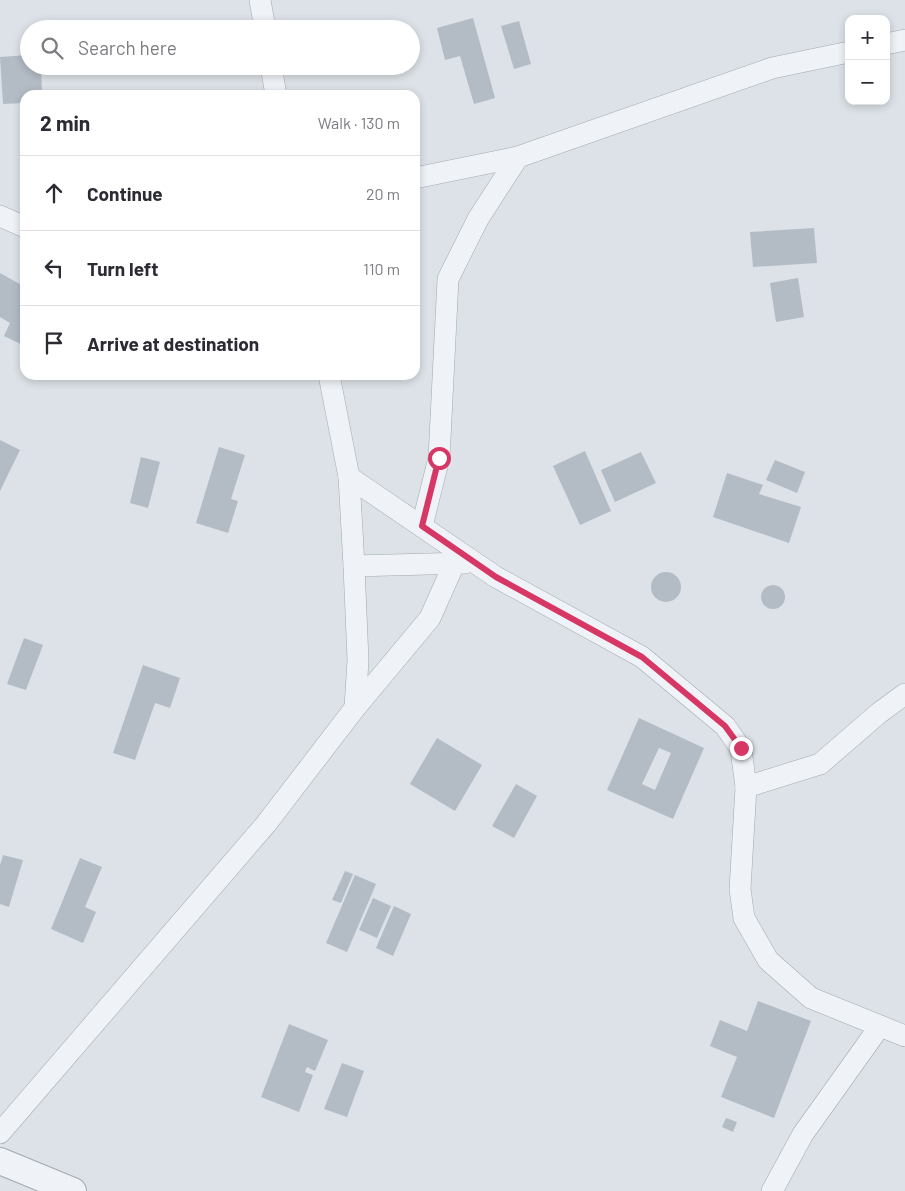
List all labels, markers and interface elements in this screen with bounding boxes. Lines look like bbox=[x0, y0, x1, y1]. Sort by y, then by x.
map controls bbox=[845, 15, 890, 105]
button: + bbox=[845, 15, 890, 60]
search box bbox=[20, 20, 420, 75]
icon: search bbox=[38, 34, 66, 62]
text: Search here bbox=[78, 36, 177, 59]
button: − bbox=[845, 60, 890, 105]
text: 2 min bbox=[40, 110, 90, 135]
text: Walk · 130 m bbox=[318, 113, 400, 132]
icon: ahead bbox=[40, 179, 68, 207]
text: Continue bbox=[87, 182, 163, 205]
text: 20 m bbox=[366, 184, 400, 203]
icon: left bbox=[40, 254, 68, 282]
text: Turn left bbox=[87, 257, 158, 280]
text: 110 m bbox=[363, 259, 400, 278]
icon: arrive bbox=[40, 329, 68, 357]
text: Arrive at destination bbox=[87, 332, 259, 355]
route start bbox=[428, 447, 451, 470]
route end bbox=[730, 737, 753, 760]

